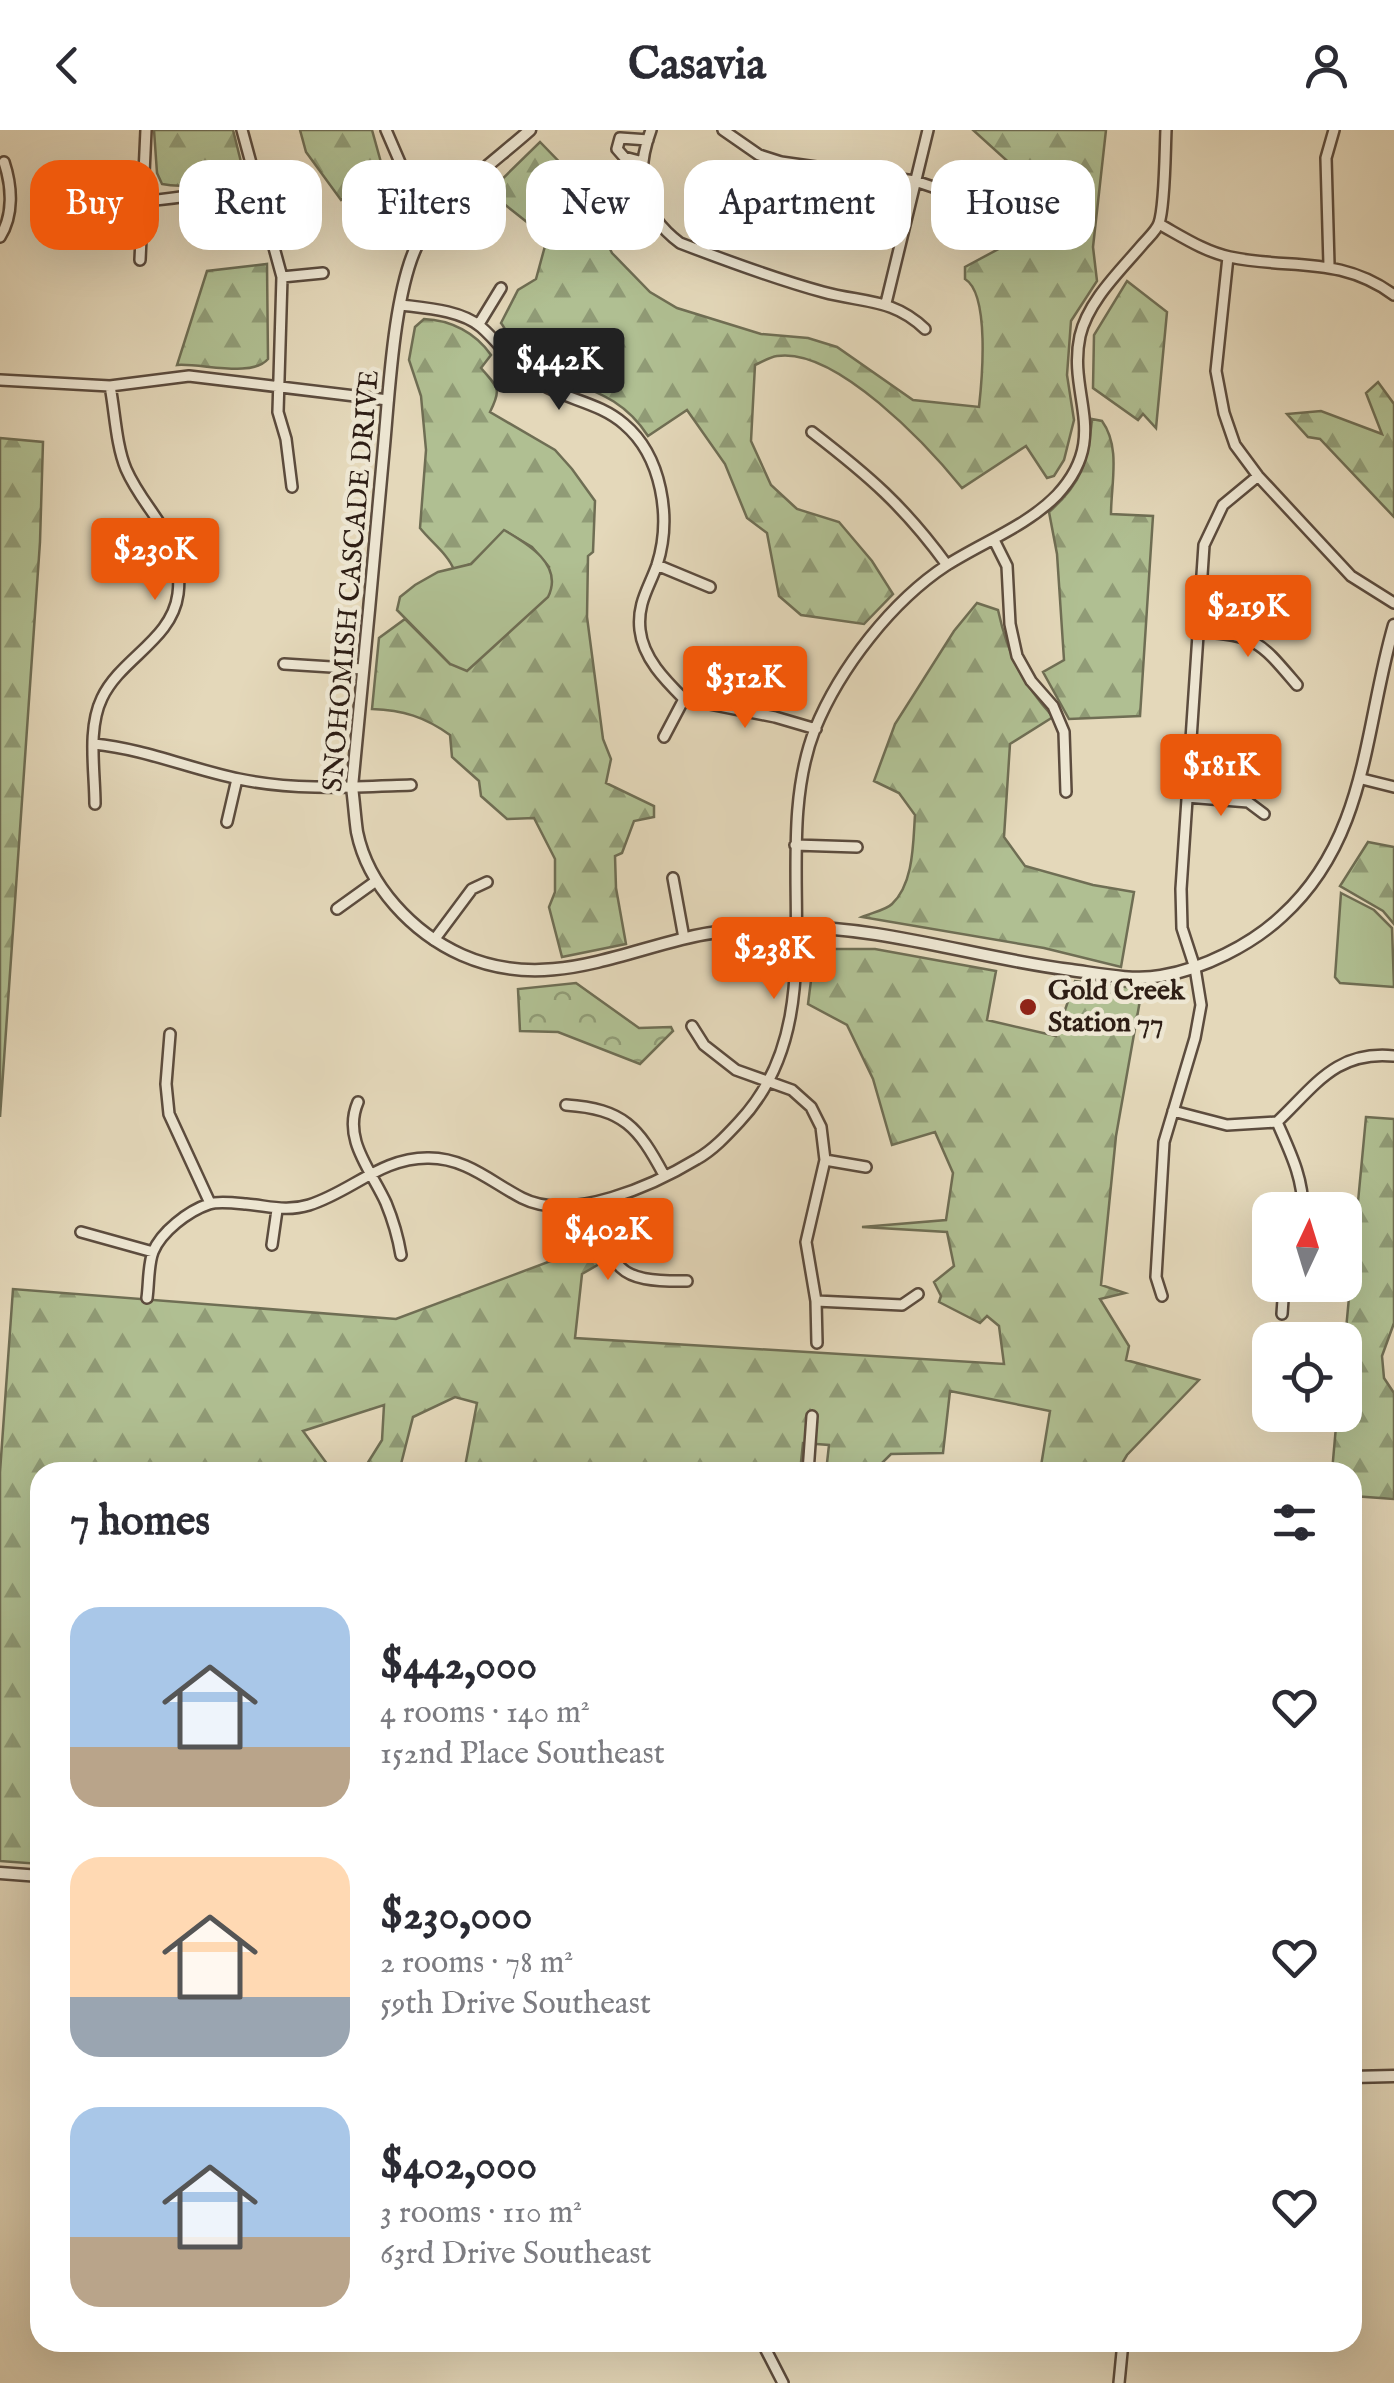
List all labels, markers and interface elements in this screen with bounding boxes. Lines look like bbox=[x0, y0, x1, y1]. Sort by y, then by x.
text: Casavia bbox=[628, 37, 766, 94]
icon: back bbox=[40, 38, 95, 93]
icon: person bbox=[1299, 38, 1354, 93]
chip: Buy bbox=[30, 160, 159, 250]
chip: Rent bbox=[179, 160, 322, 250]
chip: Filters bbox=[342, 160, 506, 250]
chip: New bbox=[526, 160, 664, 250]
chip: Apartment bbox=[684, 160, 911, 250]
chip: House bbox=[931, 160, 1095, 250]
pin: $442K bbox=[489, 328, 629, 413]
text: $442K bbox=[515, 340, 603, 381]
street label: SNOHOMISH CASCADE DRIVE bbox=[316, 369, 388, 793]
pin: $230K bbox=[85, 518, 225, 603]
text: $230K bbox=[113, 530, 197, 571]
pin: $219K bbox=[1178, 575, 1318, 660]
text: $219K bbox=[1207, 587, 1289, 628]
pin: $312K bbox=[675, 646, 815, 731]
text: $312K bbox=[705, 658, 785, 699]
pin: $181K bbox=[1151, 734, 1291, 819]
text: $181K bbox=[1182, 746, 1260, 787]
pin: $238K bbox=[704, 917, 844, 1002]
text: $238K bbox=[734, 929, 814, 970]
place label: Gold Creek Station 77 bbox=[1048, 974, 1186, 1041]
marker: Gold Creek Station 77 bbox=[1017, 996, 1039, 1018]
north arrow bbox=[1252, 1192, 1362, 1302]
map controls bbox=[1252, 1192, 1362, 1432]
pin: $402K bbox=[538, 1198, 678, 1283]
text: $402K bbox=[564, 1210, 652, 1251]
button: locate bbox=[1252, 1322, 1362, 1432]
icon: filters bbox=[1267, 1495, 1322, 1550]
text: 7 homes bbox=[70, 1496, 210, 1549]
text: $442,000 bbox=[380, 1640, 537, 1693]
icon: home bbox=[150, 1647, 270, 1767]
icon: heart bbox=[1267, 1680, 1322, 1735]
text: 4 rooms · 140 m² bbox=[380, 1693, 590, 1734]
text: 152nd Place Southeast bbox=[380, 1734, 665, 1775]
text: $230,000 bbox=[380, 1890, 532, 1943]
icon: home bbox=[150, 1897, 270, 2017]
icon: heart bbox=[1267, 1930, 1322, 1985]
text: 2 rooms · 78 m² bbox=[380, 1943, 573, 1984]
text: 59th Drive Southeast bbox=[380, 1984, 651, 2025]
text: $402,000 bbox=[380, 2140, 537, 2193]
icon: home bbox=[150, 2147, 270, 2267]
icon: heart bbox=[1267, 2180, 1322, 2235]
text: 3 rooms · 110 m² bbox=[380, 2193, 582, 2234]
text: 63rd Drive Southeast bbox=[380, 2234, 652, 2275]

